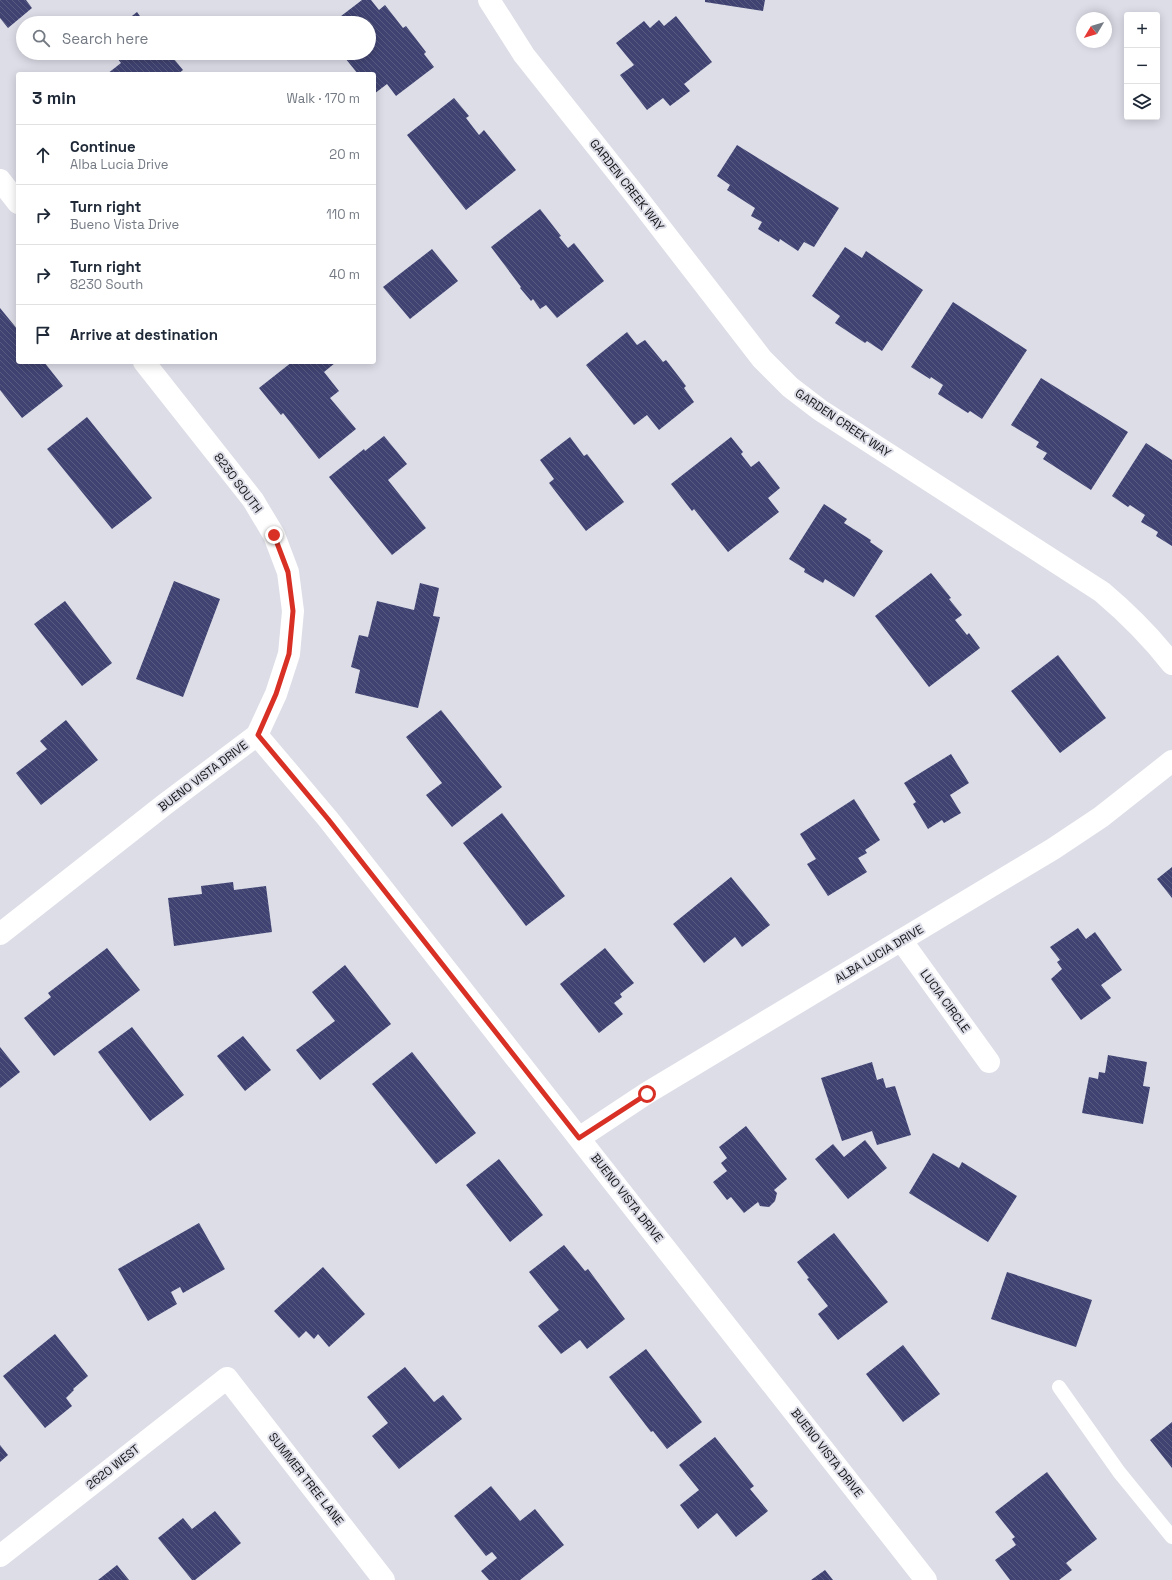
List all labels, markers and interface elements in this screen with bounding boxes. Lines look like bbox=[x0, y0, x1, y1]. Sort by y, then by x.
north arrow bbox=[1076, 12, 1112, 48]
map controls bbox=[1124, 12, 1160, 120]
button: + bbox=[1124, 12, 1160, 48]
search box bbox=[16, 16, 376, 60]
icon: search bbox=[30, 27, 52, 49]
text: Search here bbox=[62, 29, 148, 48]
button: − bbox=[1124, 48, 1160, 84]
button: layers bbox=[1124, 84, 1160, 120]
text: 3 min bbox=[32, 87, 76, 109]
text: Walk · 170 m bbox=[286, 90, 360, 107]
street label: GARDEN CREEK WAY bbox=[586, 136, 668, 235]
text: Continue bbox=[70, 137, 136, 156]
icon: ahead bbox=[32, 144, 54, 166]
text: 20 m bbox=[329, 146, 360, 163]
text: Alba Lucia Drive bbox=[70, 156, 168, 173]
text: Turn right bbox=[70, 197, 141, 216]
icon: right bbox=[32, 204, 54, 226]
text: 110 m bbox=[326, 206, 360, 223]
text: Bueno Vista Drive bbox=[70, 216, 179, 233]
text: Turn right bbox=[70, 257, 141, 276]
icon: right bbox=[32, 264, 54, 286]
text: 40 m bbox=[329, 266, 360, 283]
text: 8230 South bbox=[70, 276, 143, 293]
icon: arrive bbox=[32, 324, 54, 346]
text: Arrive at destination bbox=[70, 325, 218, 344]
street label: GARDEN CREEK WAY bbox=[792, 385, 894, 461]
street label: 8230 SOUTH bbox=[210, 450, 266, 516]
route end bbox=[265, 526, 283, 544]
street label: BUENO VISTA DRIVE bbox=[155, 737, 251, 815]
street label: ALBA LUCIA DRIVE bbox=[832, 921, 926, 987]
street label: LUCIA CIRCLE bbox=[917, 966, 974, 1036]
route start bbox=[638, 1085, 656, 1103]
street label: BUENO VISTA DRIVE bbox=[587, 1150, 667, 1246]
street label: BUENO VISTA DRIVE bbox=[787, 1405, 867, 1501]
street label: SUMMER TREE LANE bbox=[265, 1429, 347, 1529]
street label: 2620 WEST bbox=[83, 1441, 143, 1493]

